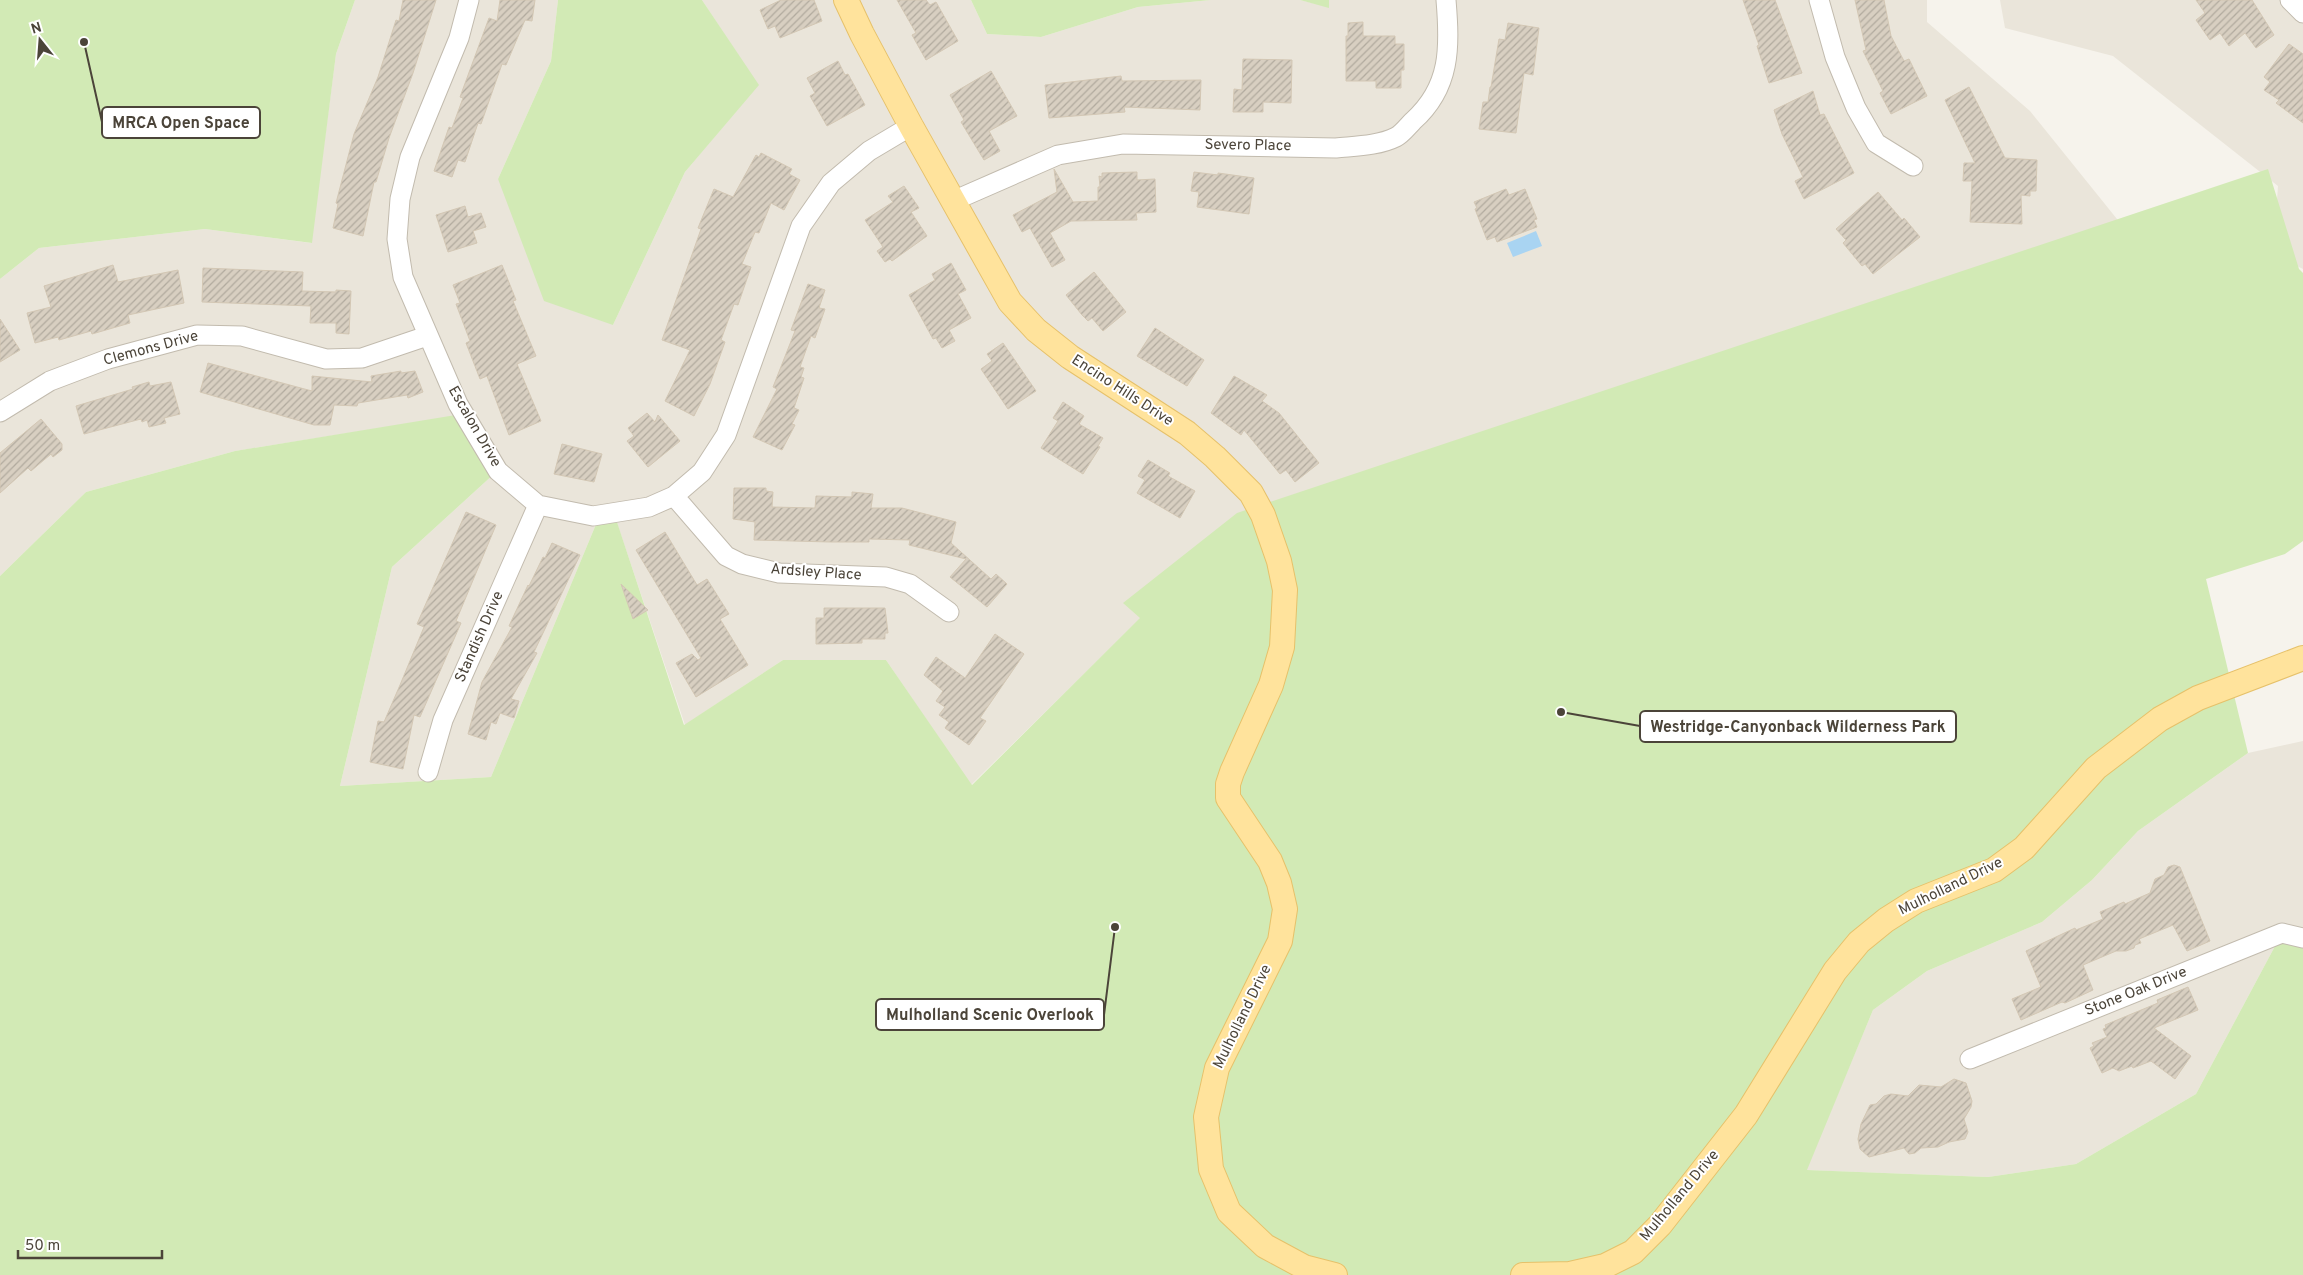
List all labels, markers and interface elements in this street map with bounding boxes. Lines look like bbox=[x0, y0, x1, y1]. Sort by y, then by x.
north arrow bbox=[15, 15, 65, 65]
text: N bbox=[29, 19, 44, 39]
callout: MRCA Open Space bbox=[102, 107, 260, 138]
text: MRCA Open Space bbox=[112, 114, 250, 134]
street label: Severo Place bbox=[1204, 136, 1292, 156]
street label: Clemons Drive bbox=[101, 327, 201, 371]
street label: Encino Hills Drive bbox=[1067, 351, 1177, 431]
street label: Escalon Drive bbox=[443, 383, 505, 471]
street label: Ardsley Place bbox=[770, 560, 862, 586]
street label: Standish Drive bbox=[451, 588, 509, 686]
callout: Westridge-Canyonback Wilderness Park bbox=[1640, 711, 1956, 742]
text: Westridge-Canyonback Wilderness Park bbox=[1650, 718, 1946, 738]
street label: Mulholland Drive bbox=[1896, 854, 2006, 920]
street label: Mulholland Drive bbox=[1210, 962, 1276, 1072]
street label: Stone Oak Drive bbox=[2082, 963, 2190, 1021]
callout: Mulholland Scenic Overlook bbox=[876, 999, 1104, 1030]
text: Mulholland Scenic Overlook bbox=[886, 1006, 1094, 1026]
street label: Mulholland Drive bbox=[1636, 1146, 1724, 1246]
scale bar bbox=[18, 1228, 161, 1260]
text: 50 m bbox=[25, 1237, 60, 1256]

